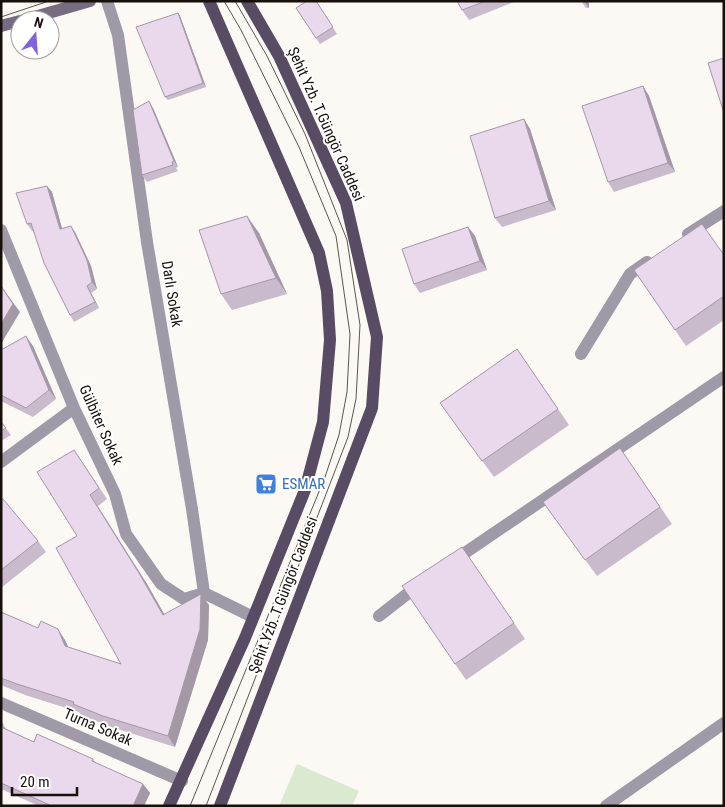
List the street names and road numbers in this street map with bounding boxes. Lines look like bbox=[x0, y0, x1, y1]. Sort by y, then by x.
street label: Şehit Yzb. T.Güngör Caddesi bbox=[284, 44, 368, 204]
street label: Darlı Sokak bbox=[158, 260, 186, 329]
street label: Gülbiter Sokak bbox=[75, 382, 127, 468]
street label: Şehit Yzb. T.Güngör Caddesi bbox=[245, 514, 321, 676]
street label: Turna Sokak bbox=[61, 704, 135, 750]

